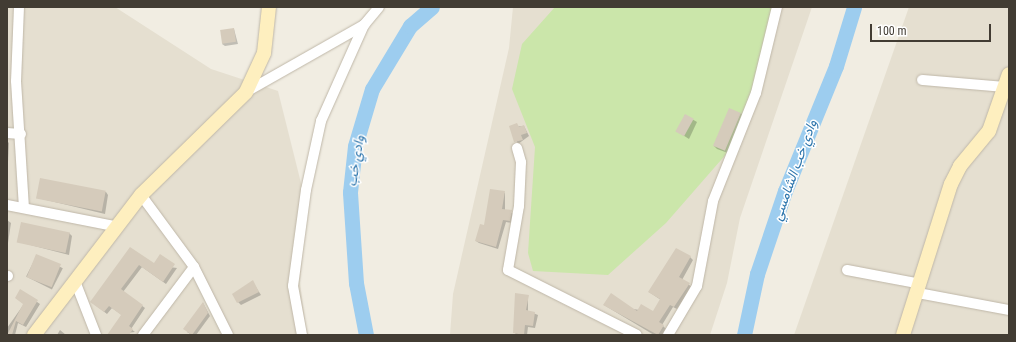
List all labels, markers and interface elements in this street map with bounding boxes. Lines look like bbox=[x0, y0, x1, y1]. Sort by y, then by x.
scale bar bbox=[872, 16, 993, 42]
text: 100 m bbox=[877, 24, 907, 38]
water label: وادي خب الشامسي bbox=[768, 117, 820, 223]
water label: وادي خب bbox=[343, 134, 367, 188]

